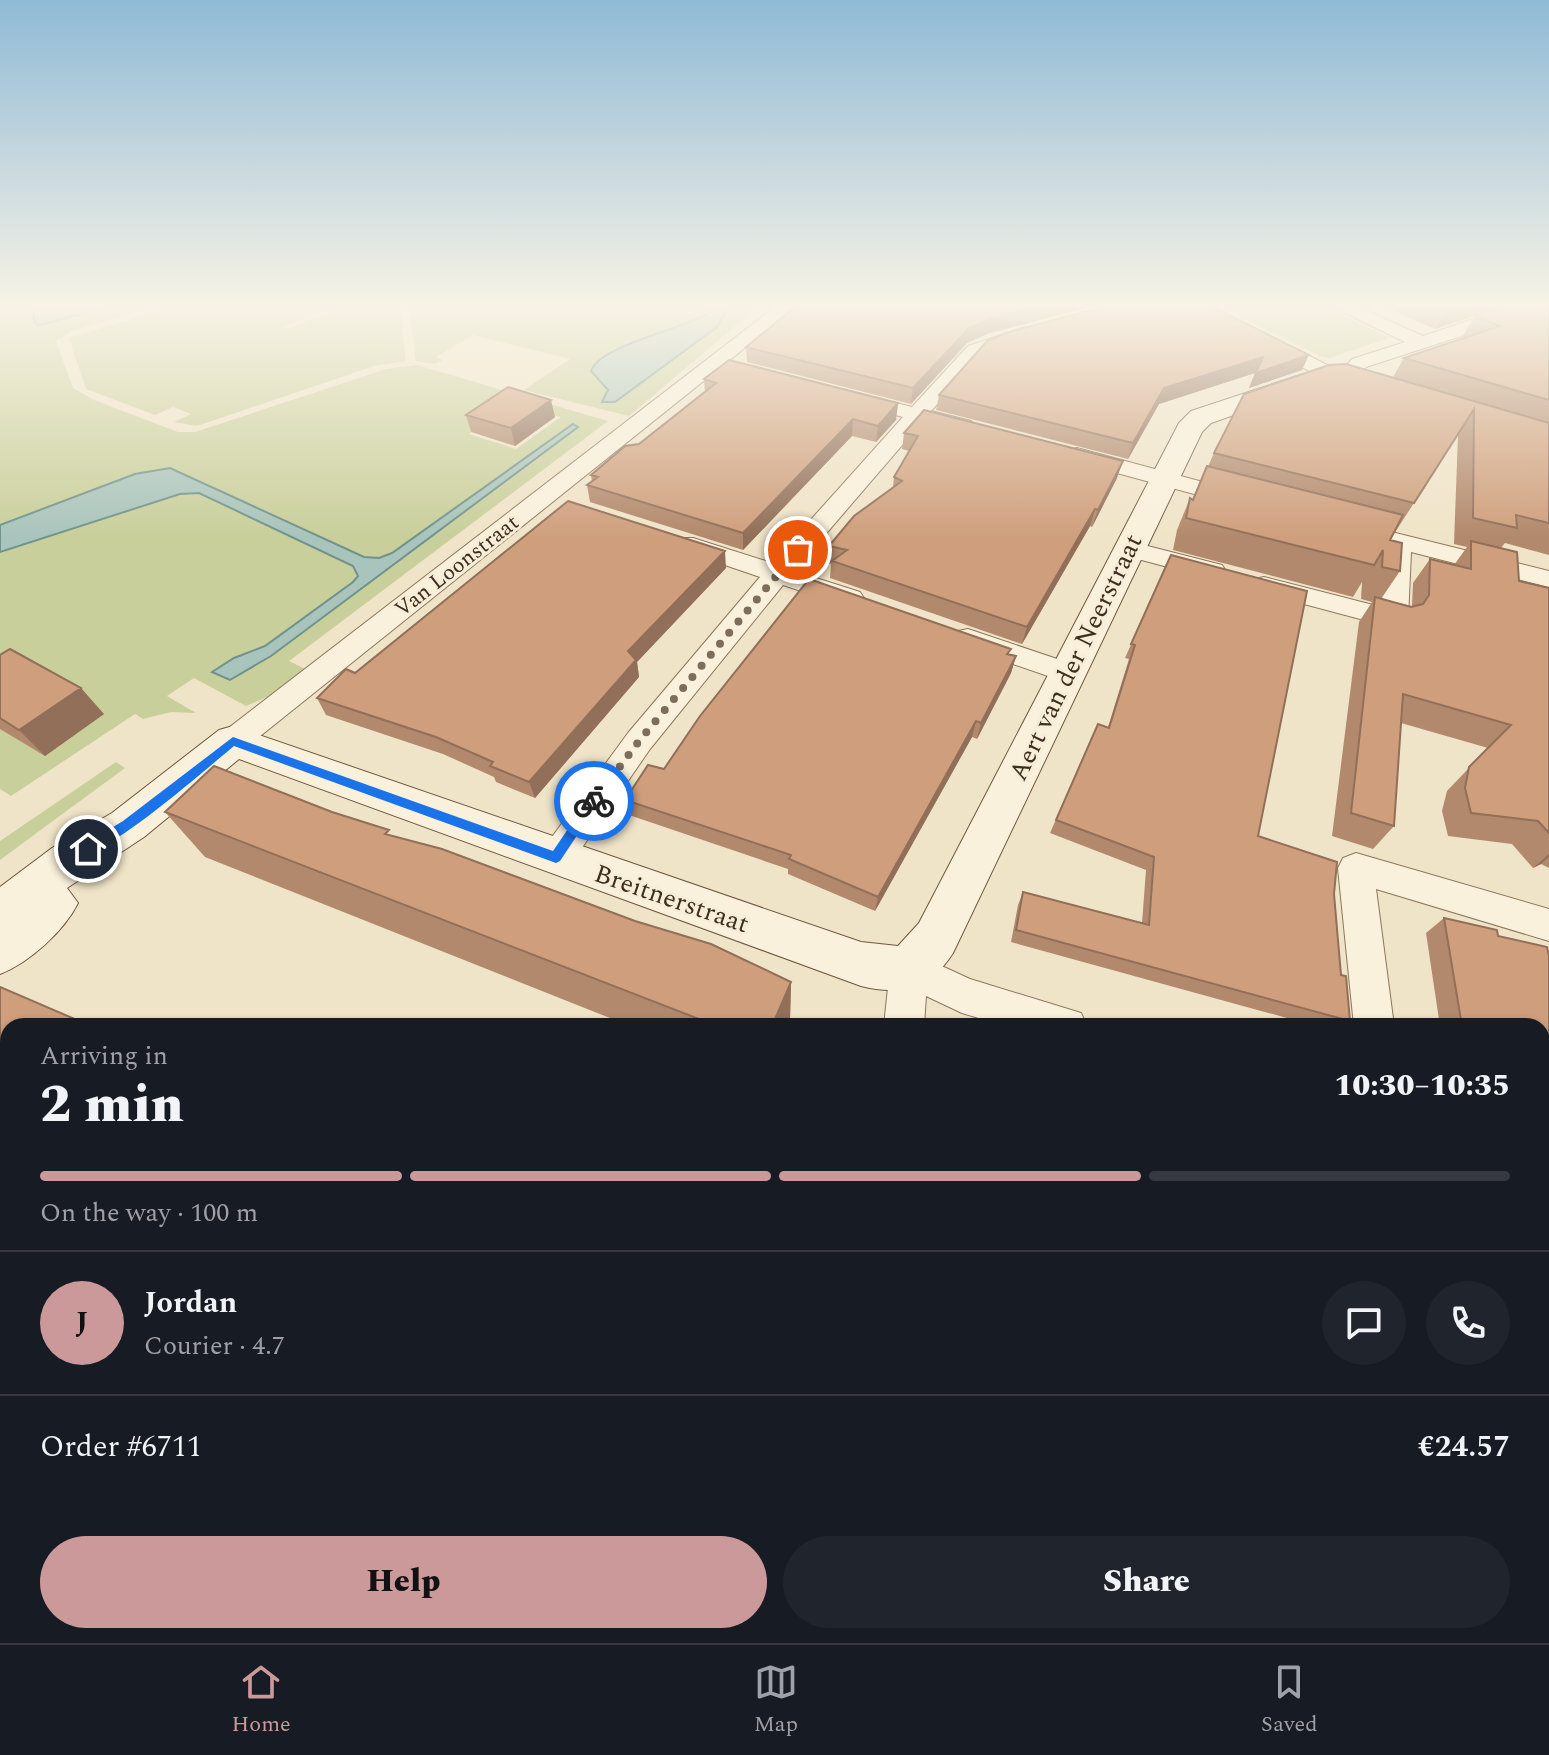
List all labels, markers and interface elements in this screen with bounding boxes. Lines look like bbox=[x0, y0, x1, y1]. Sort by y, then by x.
street label: Van Loonstraat bbox=[388, 507, 526, 625]
pin bbox=[764, 516, 832, 584]
street label: Aert van der Neerstraat bbox=[999, 527, 1153, 788]
icon: bag bbox=[776, 528, 820, 572]
courier bbox=[554, 761, 634, 841]
icon: bike bbox=[572, 779, 616, 823]
pin bbox=[54, 815, 122, 883]
icon: home bbox=[66, 827, 110, 871]
street label: Breitnerstraat bbox=[589, 854, 754, 944]
text: Arriving in bbox=[40, 1036, 168, 1076]
text: 10:30–10:35 bbox=[1334, 1063, 1510, 1109]
text: 2 min bbox=[40, 1066, 184, 1145]
text: On the way · 100 m bbox=[40, 1193, 258, 1233]
text: Jordan bbox=[144, 1280, 237, 1326]
button: chat bbox=[1322, 1281, 1406, 1365]
button: phone bbox=[1426, 1281, 1510, 1365]
text: J bbox=[76, 1300, 88, 1346]
text: Courier · 4.7 bbox=[144, 1326, 285, 1366]
text: Order #6711 bbox=[40, 1424, 202, 1470]
text: €24.57 bbox=[1418, 1424, 1510, 1470]
button: Help bbox=[40, 1536, 767, 1628]
button: Share bbox=[783, 1536, 1510, 1628]
tab: Home bbox=[231, 1660, 291, 1741]
tab: Map bbox=[754, 1660, 798, 1741]
tab: Saved bbox=[1261, 1660, 1317, 1741]

